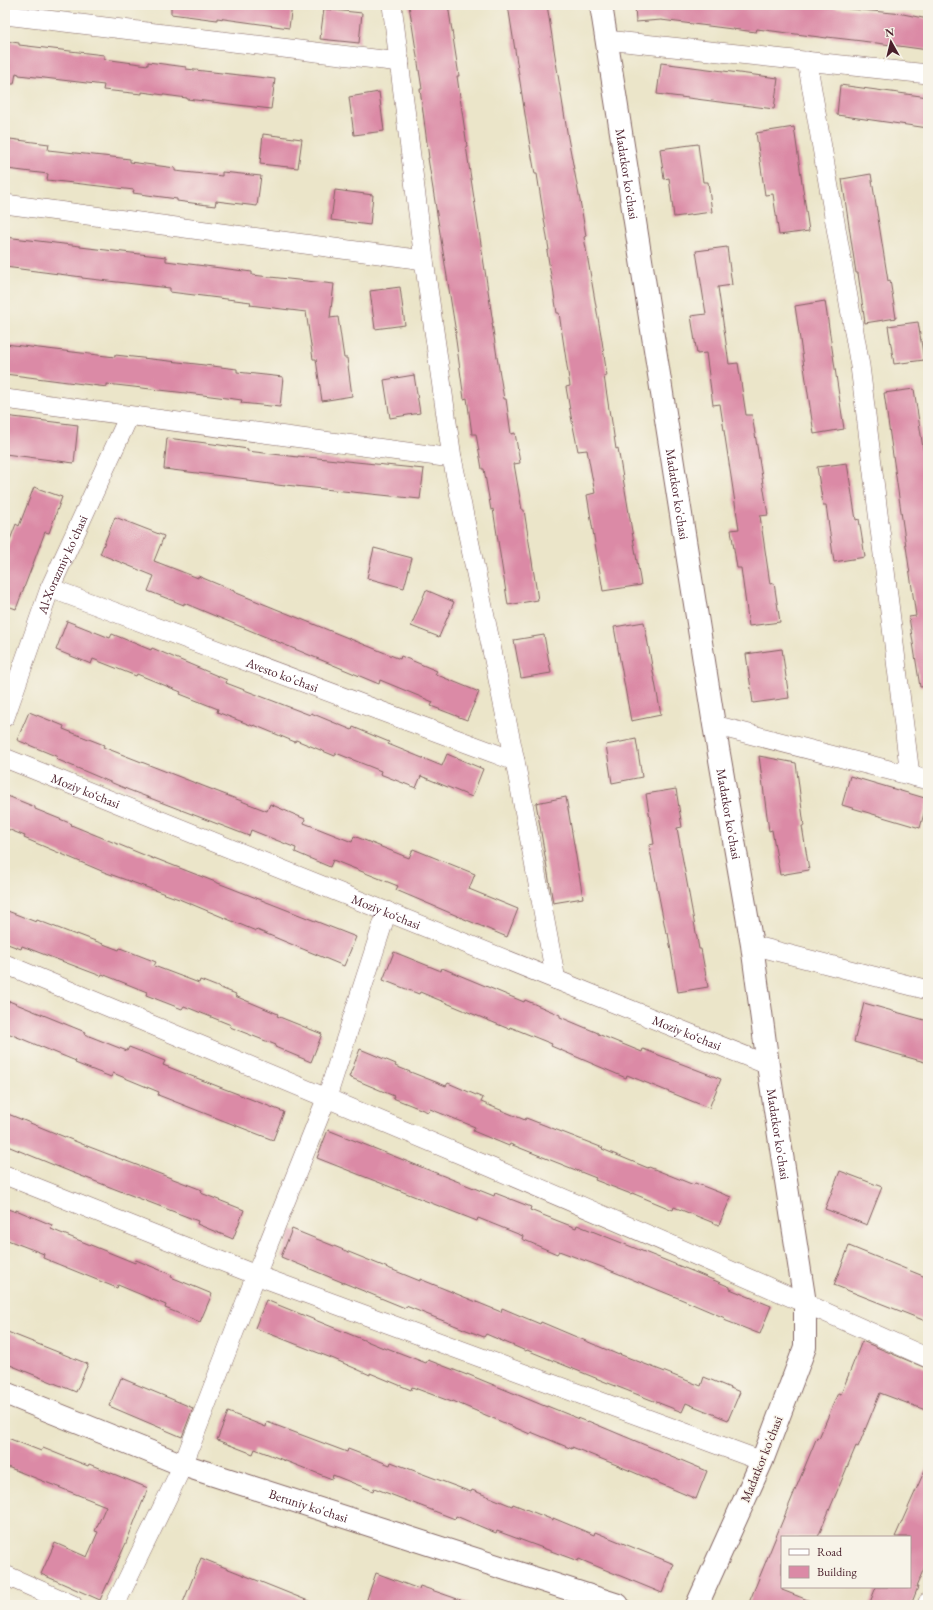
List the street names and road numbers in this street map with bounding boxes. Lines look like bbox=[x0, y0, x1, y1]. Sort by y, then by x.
street label: Madatkor ko'chasi bbox=[612, 127, 643, 221]
street label: Madatkor ko'chasi bbox=[662, 447, 693, 541]
street label: Al-Xorazmiy ko'chasi bbox=[33, 512, 91, 617]
street label: Avesto ko'chasi bbox=[243, 653, 321, 696]
street label: Madatkor ko'chasi bbox=[713, 767, 745, 861]
street label: Moziy ko‘chasi bbox=[49, 769, 123, 812]
street label: Moziy ko‘chasi bbox=[349, 890, 423, 933]
street label: Moziy ko‘chasi bbox=[650, 1011, 724, 1054]
street label: Madatkor ko'chasi bbox=[763, 1087, 794, 1181]
street label: Madatkor ko'chasi bbox=[736, 1414, 787, 1505]
street label: Beruniy ko'chasi bbox=[267, 1485, 350, 1527]

